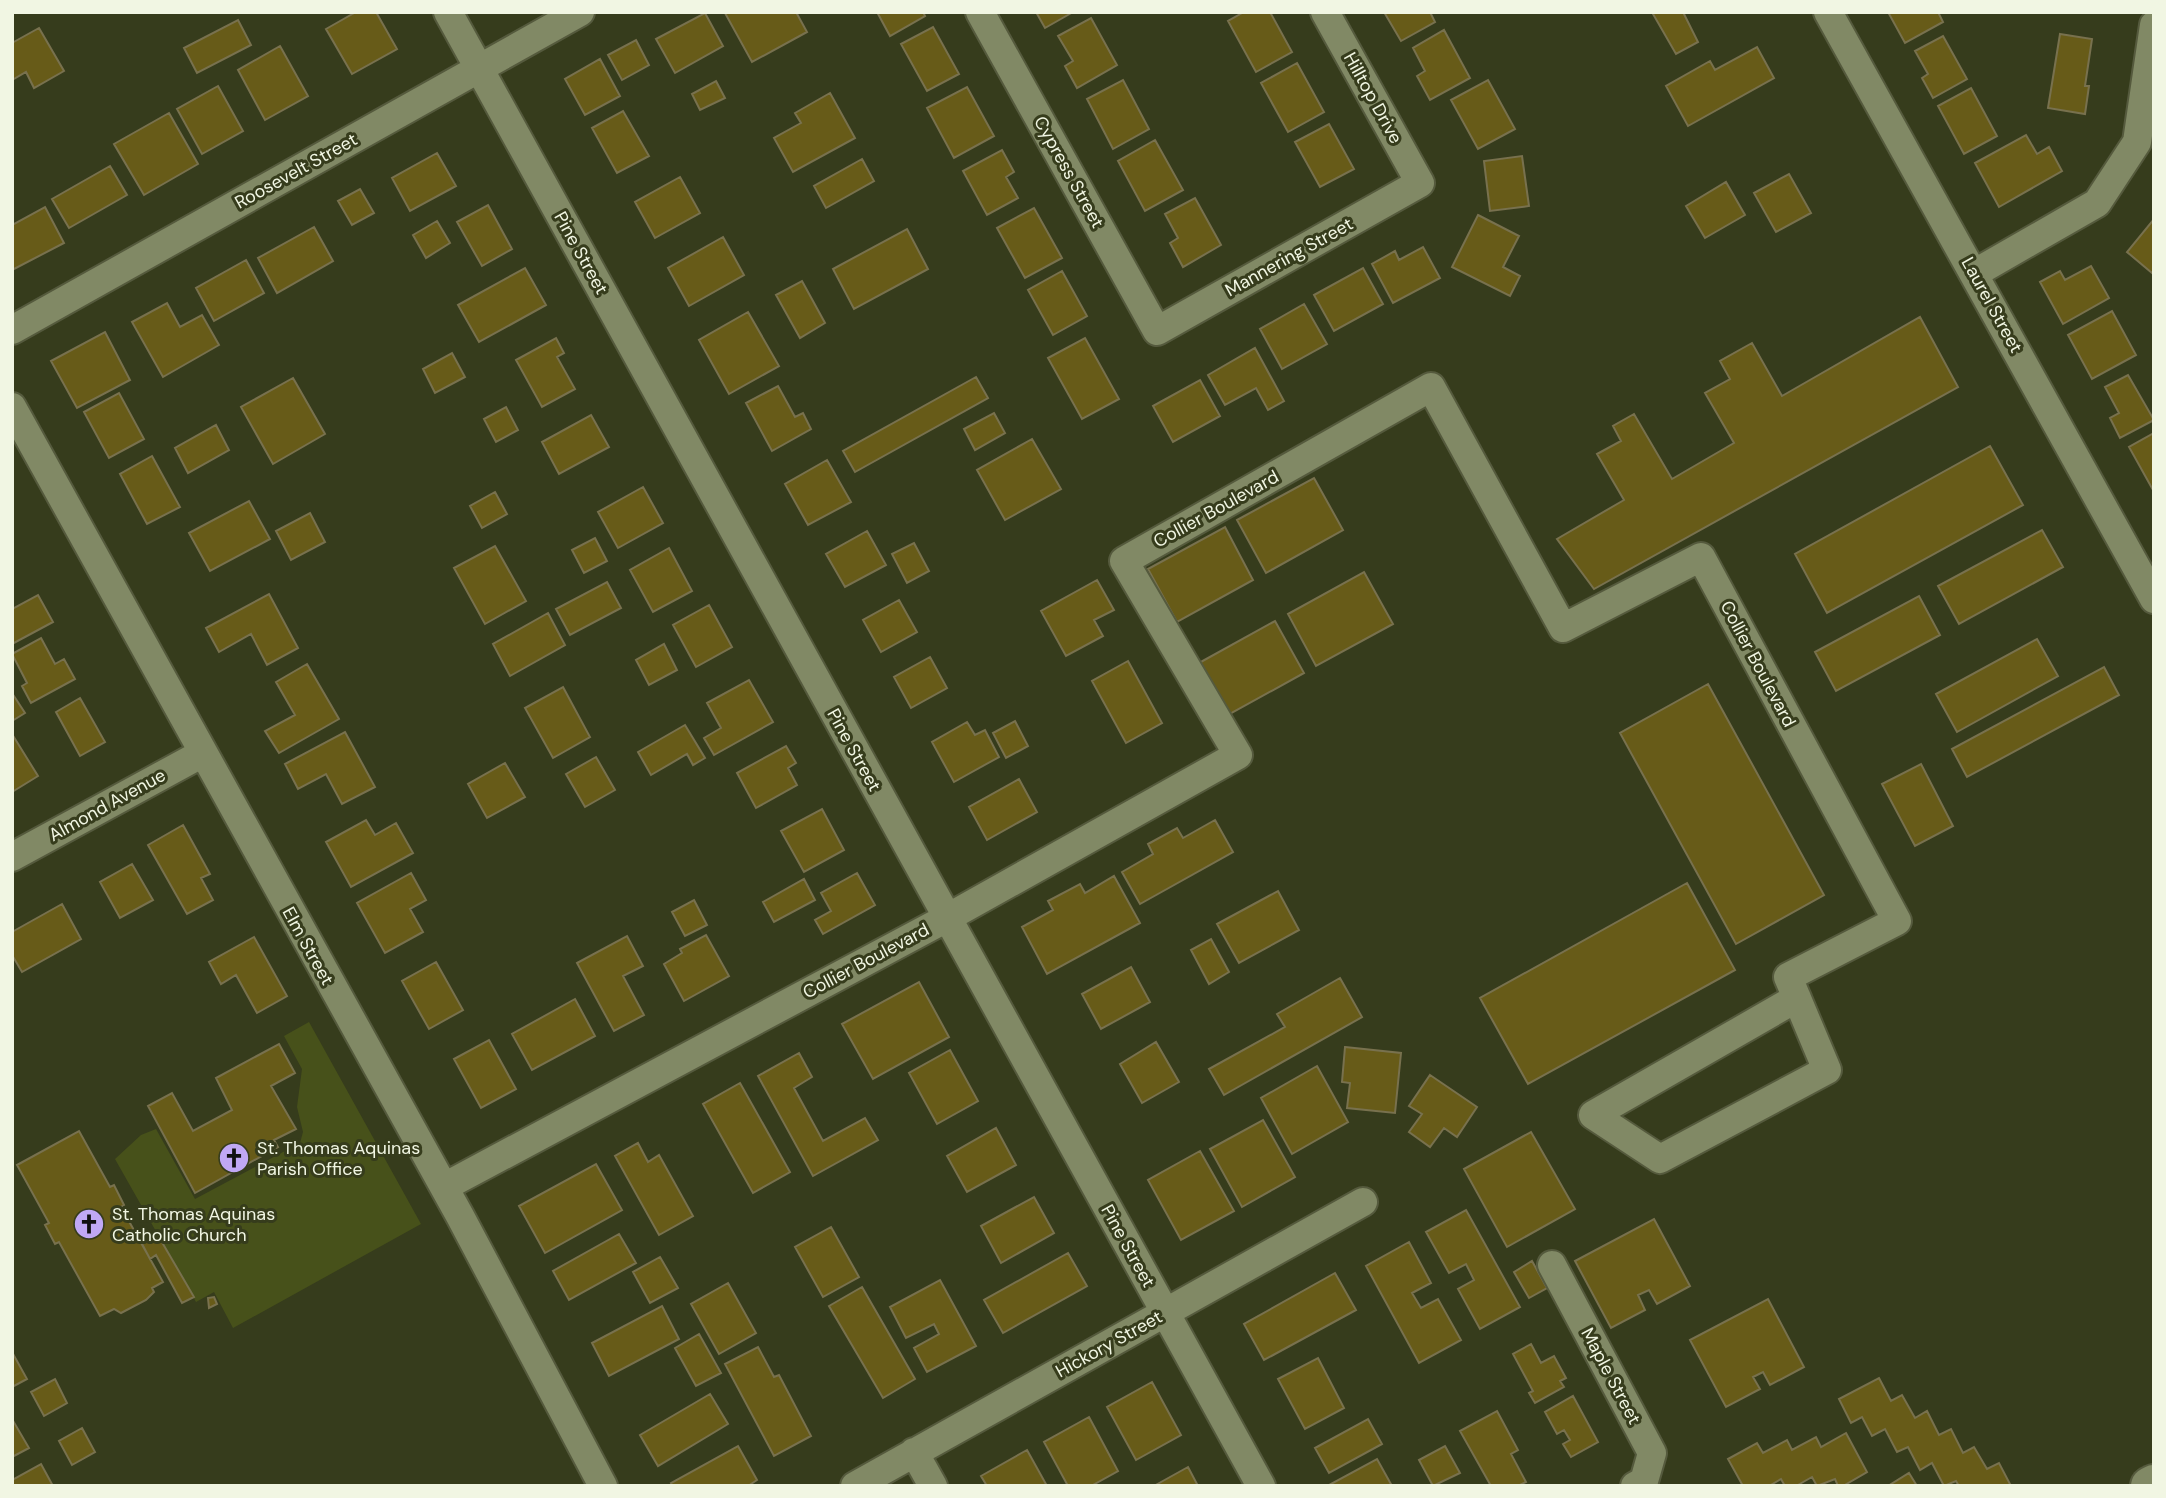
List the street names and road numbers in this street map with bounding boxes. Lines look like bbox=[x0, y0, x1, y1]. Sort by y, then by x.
street label: Hilltop Drive bbox=[1338, 48, 1408, 148]
street label: Cypress Street bbox=[1028, 112, 1110, 232]
street label: Roosevelt Street bbox=[230, 127, 362, 215]
street label: Pine Street bbox=[548, 207, 614, 299]
street label: Mannering Street bbox=[1221, 212, 1357, 302]
street label: Laurel Street bbox=[1956, 253, 2028, 357]
street label: Collier Boulevard bbox=[1149, 465, 1283, 553]
street label: Collier Boulevard bbox=[1715, 597, 1801, 731]
street label: Pine Street bbox=[821, 704, 887, 796]
street label: Almond Avenue bbox=[44, 763, 170, 847]
street label: Elm Street bbox=[277, 903, 339, 989]
street label: Collier Boulevard bbox=[799, 918, 933, 1004]
street label: Pine Street bbox=[1095, 1200, 1161, 1292]
street label: Hickory Street bbox=[1051, 1305, 1167, 1383]
street label: Maple Street bbox=[1575, 1323, 1647, 1429]

